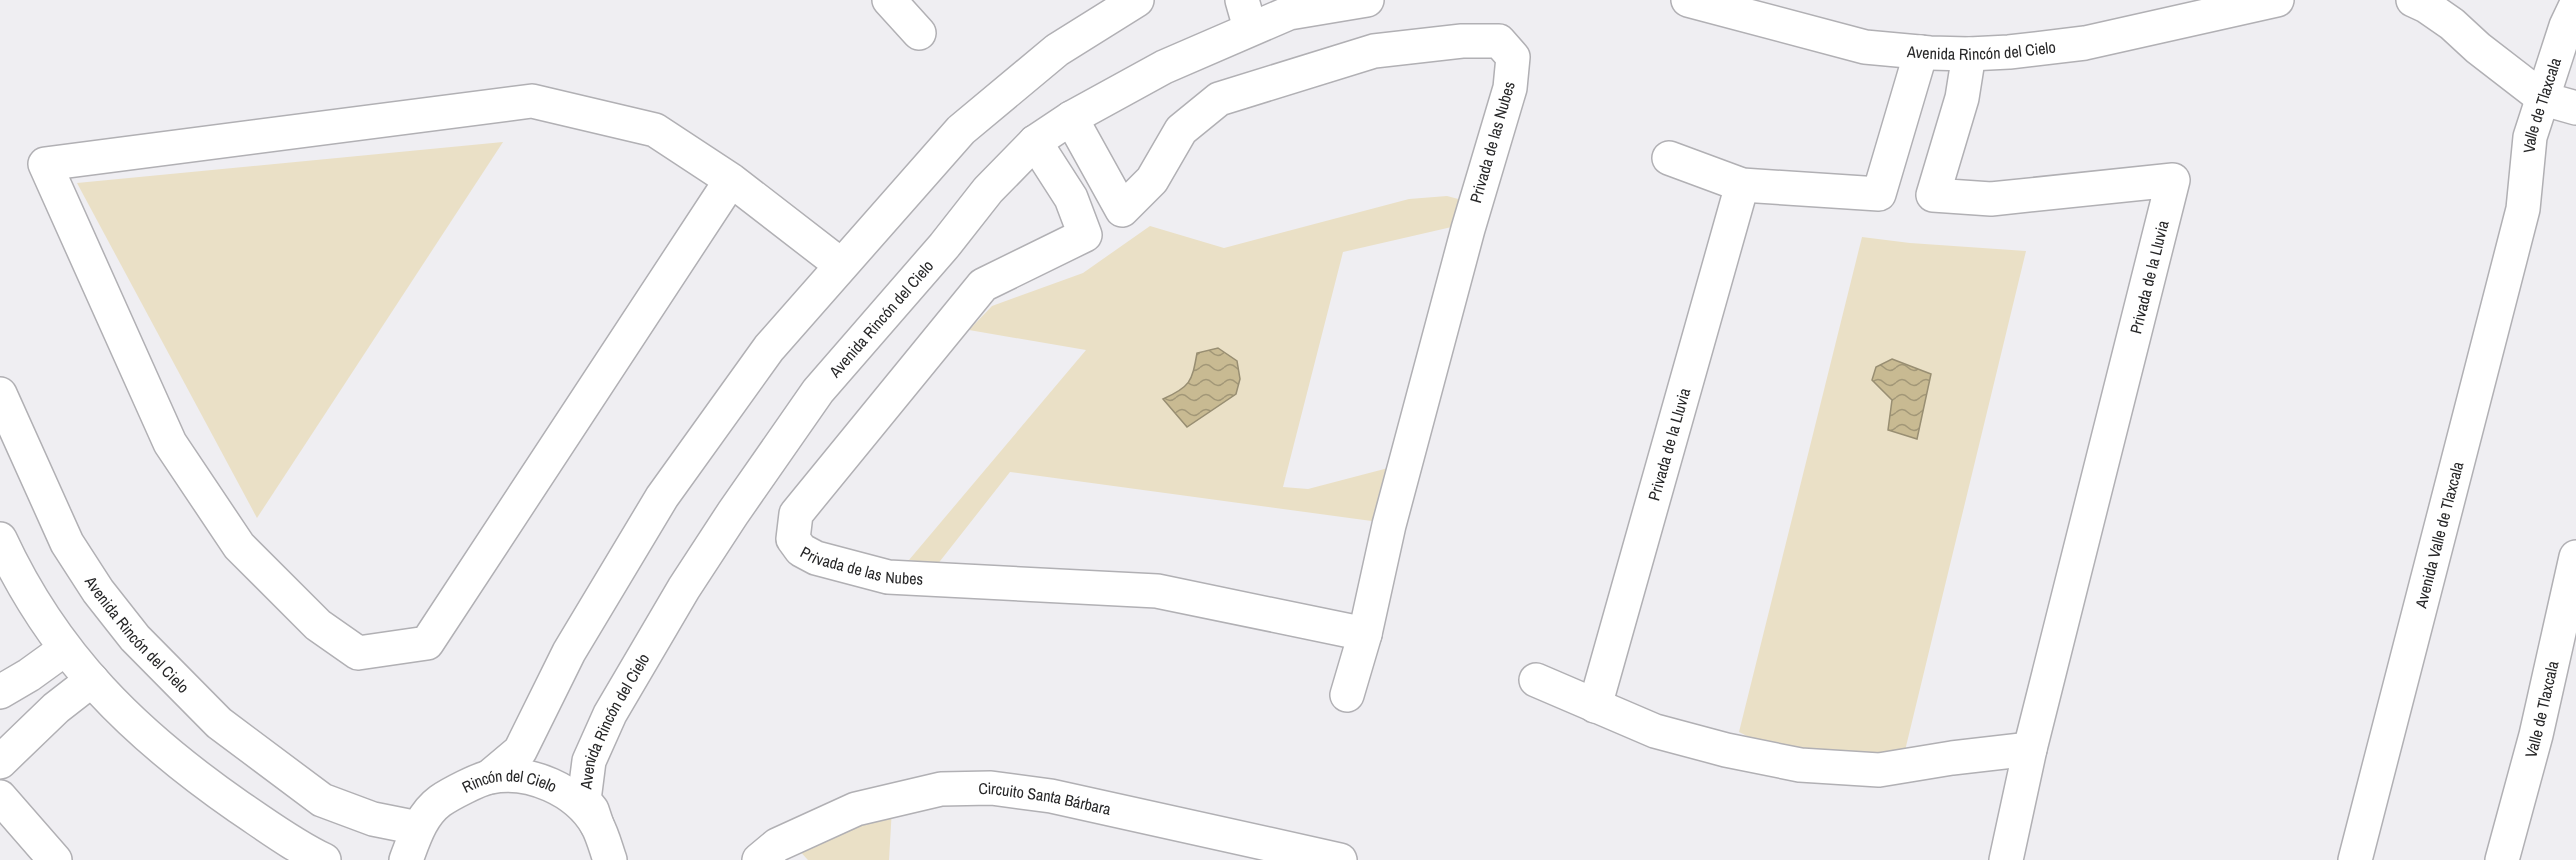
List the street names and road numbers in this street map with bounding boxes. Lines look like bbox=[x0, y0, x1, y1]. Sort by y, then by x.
street label: Avenida Rincón del Cielo bbox=[1905, 36, 2057, 65]
street label: Valle de Tlaxcala bbox=[2517, 54, 2566, 154]
street label: Privada de las Nubes bbox=[1464, 79, 1520, 205]
street label: Privada de la Lluvia bbox=[2124, 217, 2174, 336]
street label: Avenida Rincón del Cielo bbox=[823, 255, 938, 382]
street label: Privada de la Lluvia bbox=[1643, 385, 1695, 503]
street label: Avenida Valle de Tlaxcala bbox=[2409, 458, 2469, 611]
street label: Privada de las Nubes bbox=[797, 541, 924, 590]
street label: Avenida Rincón del Cielo bbox=[80, 571, 194, 698]
street label: Avenida Rincón del Cielo bbox=[574, 649, 654, 791]
street label: Valle de Tlaxcala bbox=[2519, 658, 2564, 760]
street label: Rincón del Cielo bbox=[458, 764, 560, 798]
street label: Circuito Santa Bárbara bbox=[978, 777, 1114, 820]

